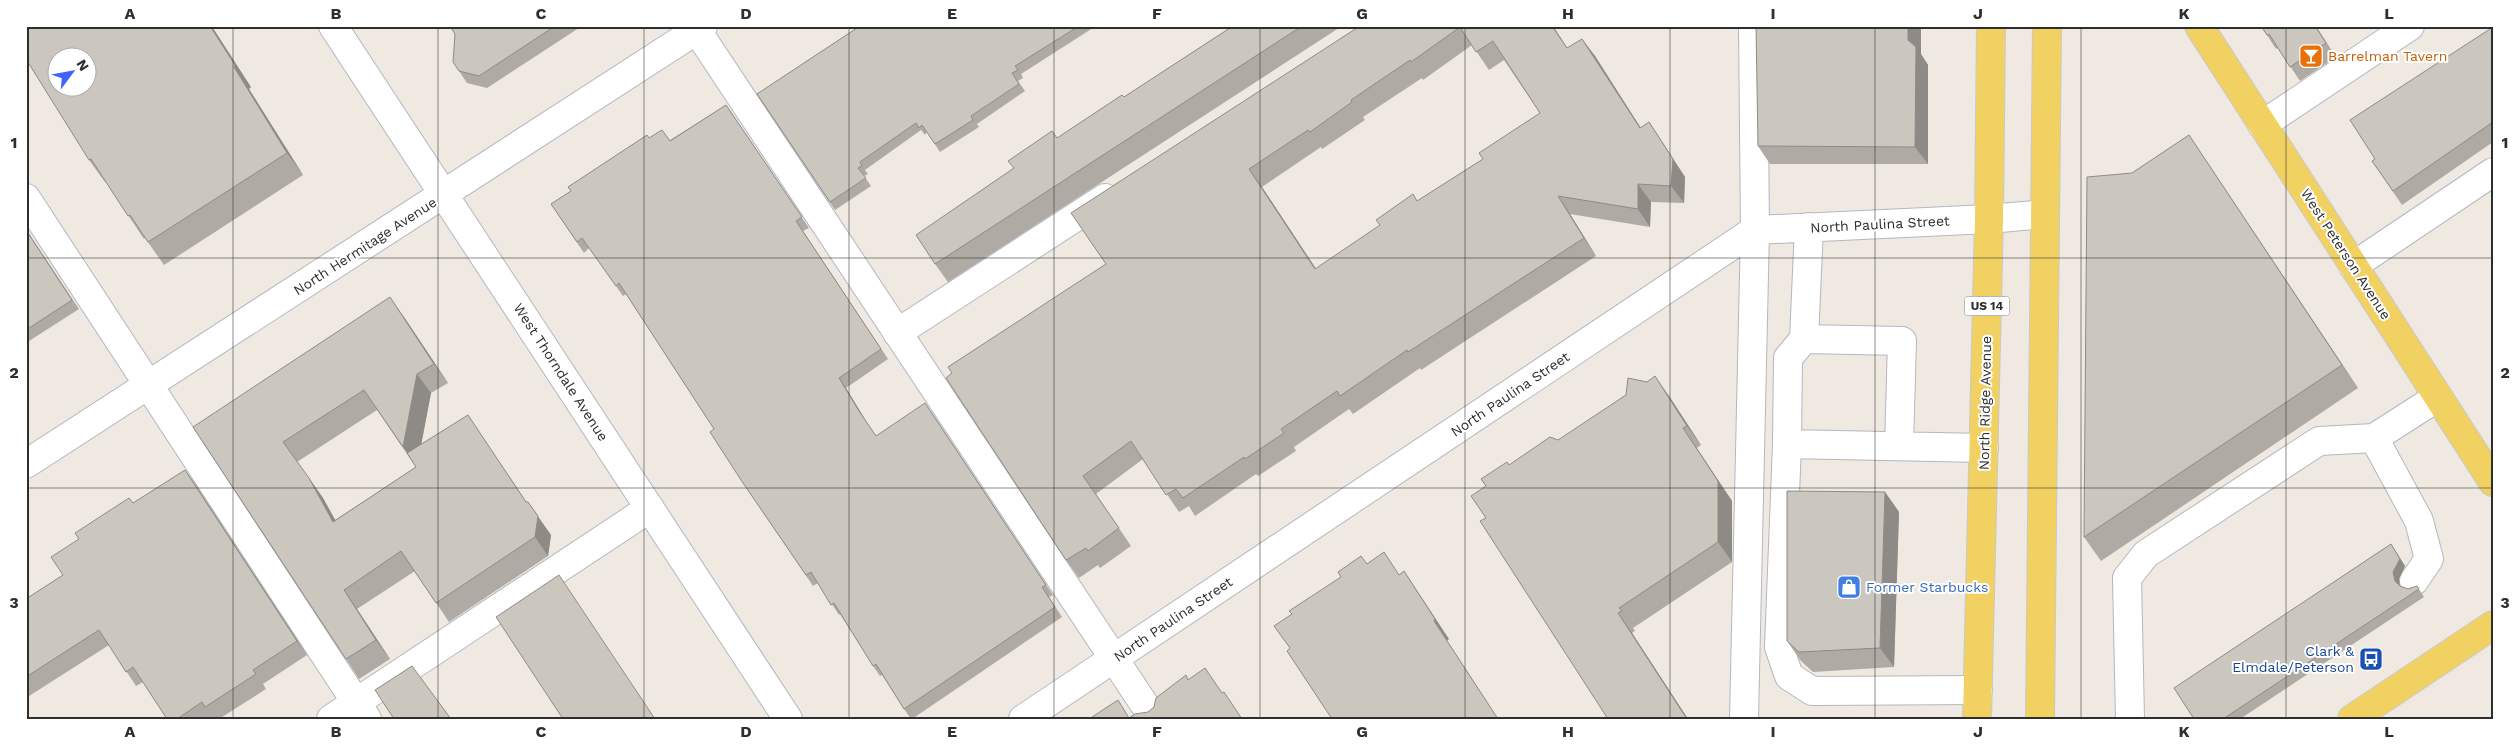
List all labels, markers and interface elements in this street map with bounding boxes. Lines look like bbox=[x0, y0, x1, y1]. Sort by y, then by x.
text: A bbox=[125, 4, 136, 23]
text: B bbox=[331, 4, 342, 23]
text: C bbox=[536, 4, 547, 23]
text: D bbox=[740, 4, 752, 23]
text: E bbox=[947, 4, 957, 23]
text: F bbox=[1152, 4, 1162, 23]
text: G bbox=[1356, 4, 1368, 23]
text: H bbox=[1562, 4, 1574, 23]
text: I bbox=[1770, 4, 1776, 23]
text: J bbox=[1973, 4, 1983, 23]
text: K bbox=[2178, 4, 2190, 23]
text: L bbox=[2384, 4, 2394, 23]
bar icon: Barrelman Tavern bbox=[2298, 43, 2324, 69]
north arrow bbox=[48, 48, 98, 98]
place label: Barrelman Tavern bbox=[2328, 48, 2447, 64]
text: N bbox=[73, 56, 93, 74]
text: 1 bbox=[11, 133, 17, 152]
text: 1 bbox=[2502, 133, 2508, 152]
street label: West Peterson Avenue bbox=[2298, 186, 2394, 322]
street label: North Hermitage Avenue bbox=[291, 194, 439, 298]
street label: North Paulina Street bbox=[1810, 212, 1950, 236]
road number: US 14 bbox=[1964, 296, 2010, 316]
street label: West Thorndale Avenue bbox=[510, 300, 612, 444]
street label: North Ridge Avenue bbox=[1976, 336, 1994, 470]
street label: North Paulina Street bbox=[1448, 348, 1572, 440]
text: 2 bbox=[9, 363, 19, 382]
text: 2 bbox=[2500, 363, 2510, 382]
street label: North Paulina Street bbox=[1111, 573, 1235, 665]
shop icon: Former Starbucks bbox=[1836, 574, 1862, 600]
place label: Former Starbucks bbox=[1866, 579, 1988, 595]
text: 3 bbox=[9, 593, 19, 612]
text: 3 bbox=[2500, 593, 2510, 612]
place label: Clark & Elmdale/Peterson bbox=[2232, 643, 2354, 675]
bus stop icon: Clark & Elmdale/Peterson bbox=[2358, 646, 2384, 672]
text: A bbox=[125, 722, 136, 741]
text: B bbox=[331, 722, 342, 741]
text: C bbox=[536, 722, 547, 741]
text: D bbox=[740, 722, 752, 741]
text: E bbox=[947, 722, 957, 741]
text: F bbox=[1152, 722, 1162, 741]
text: G bbox=[1356, 722, 1368, 741]
text: H bbox=[1562, 722, 1574, 741]
text: I bbox=[1770, 722, 1776, 741]
text: J bbox=[1973, 722, 1983, 741]
text: K bbox=[2178, 722, 2190, 741]
text: L bbox=[2384, 722, 2394, 741]

